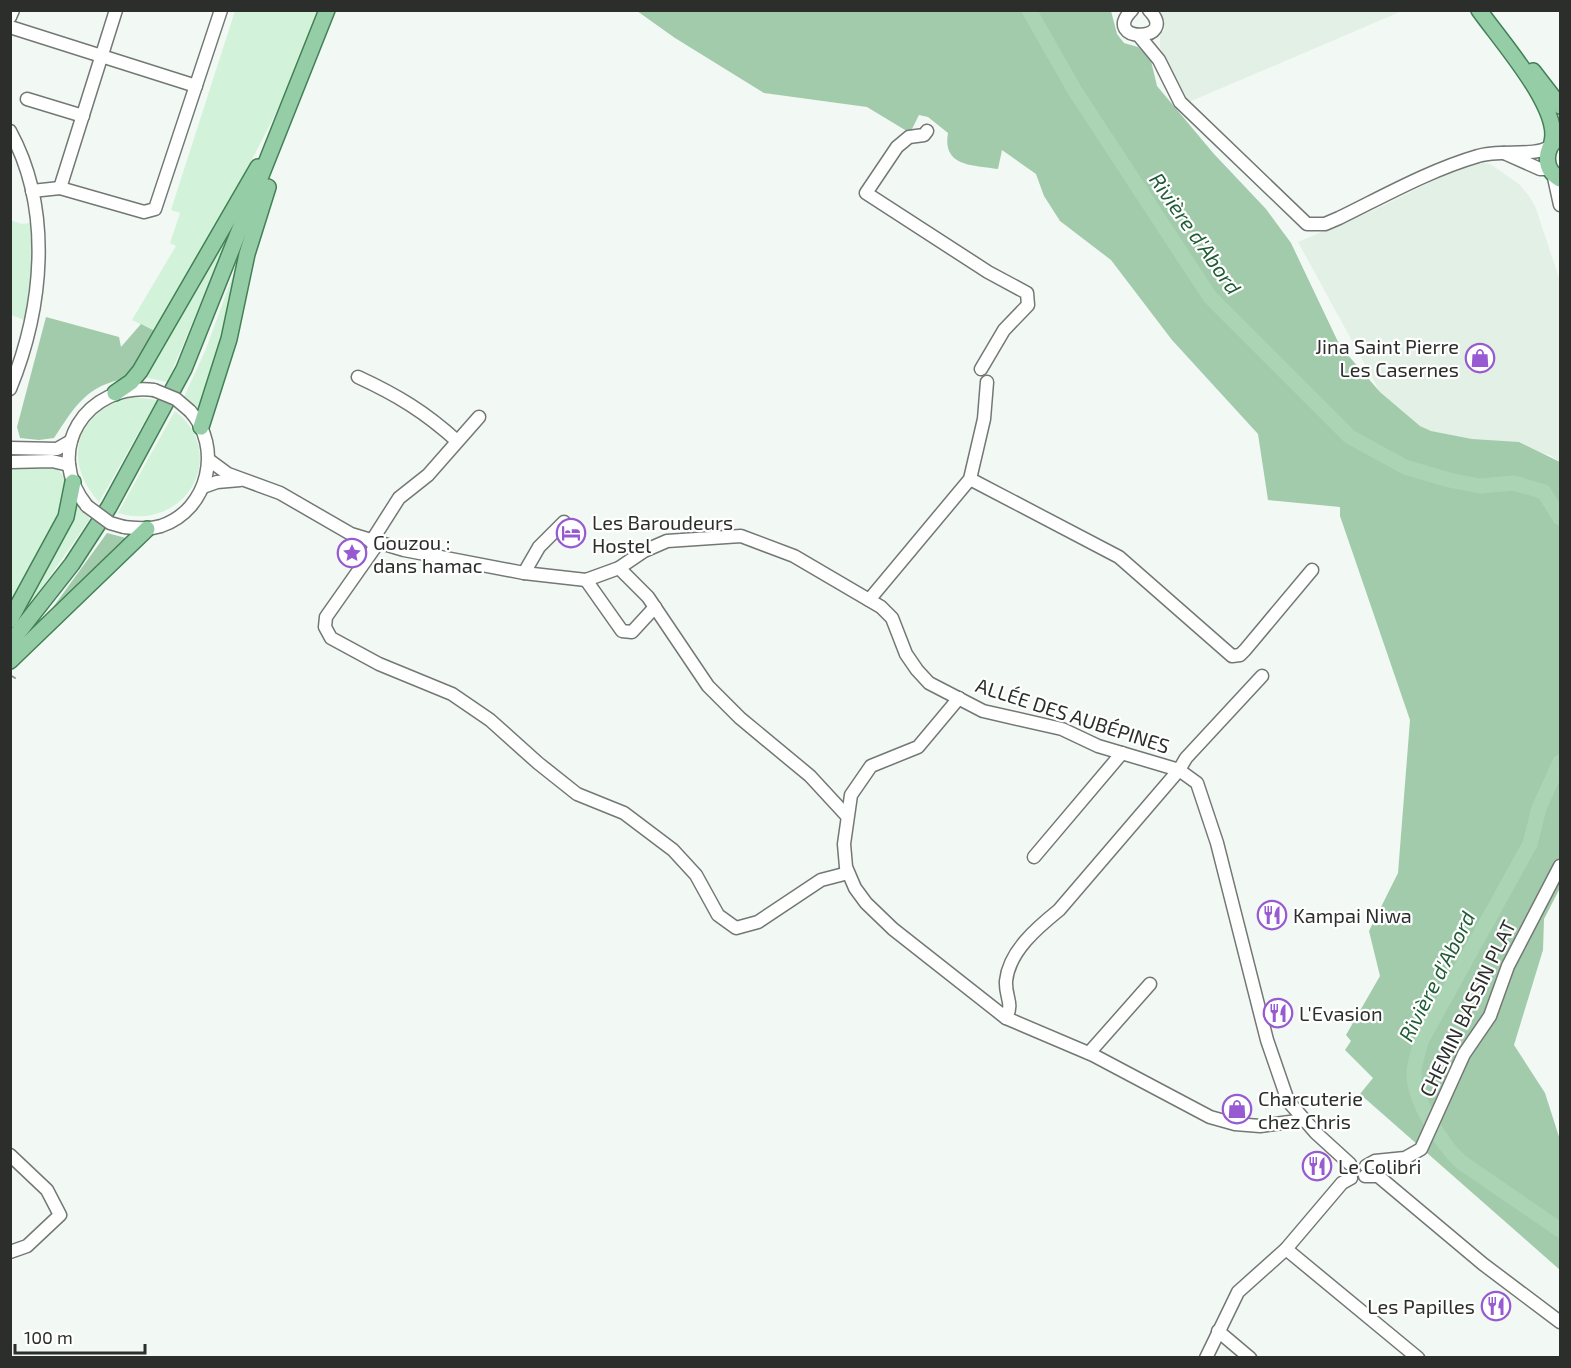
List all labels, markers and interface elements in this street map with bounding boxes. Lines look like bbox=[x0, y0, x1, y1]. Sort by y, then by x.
water label: Rivière d'Abord bbox=[1145, 167, 1247, 299]
place label: Jina Saint Pierre Les Casernes bbox=[1315, 334, 1459, 381]
shop icon: Jina Saint Pierre Les Casernes bbox=[1464, 342, 1496, 374]
place label: Les Baroudeurs Hostel bbox=[592, 510, 733, 557]
hotel icon: Les Baroudeurs Hostel bbox=[555, 517, 587, 549]
place label: Gouzou : dans hamac bbox=[373, 530, 483, 577]
place icon: Gouzou : dans hamac bbox=[336, 537, 368, 569]
street label: ALLÉE DES AUBÉPINES bbox=[973, 672, 1173, 758]
restaurant icon: Kampai Niwa bbox=[1256, 899, 1288, 931]
place label: Kampai Niwa bbox=[1293, 903, 1412, 927]
water label: Rivière d'Abord bbox=[1393, 907, 1479, 1045]
street label: CHEMIN BASSIN PLAT bbox=[1414, 916, 1520, 1100]
restaurant icon: L'Evasion bbox=[1262, 997, 1294, 1029]
place label: L'Evasion bbox=[1299, 1001, 1383, 1025]
place label: Charcuterie chez Chris bbox=[1258, 1086, 1363, 1133]
shop icon: Charcuterie chez Chris bbox=[1221, 1093, 1253, 1125]
restaurant icon: Le Colibri bbox=[1301, 1150, 1333, 1182]
place label: Le Colibri bbox=[1338, 1154, 1421, 1178]
restaurant icon: Les Papilles bbox=[1480, 1290, 1512, 1322]
place label: Les Papilles bbox=[1367, 1294, 1475, 1318]
scale bar bbox=[15, 1317, 146, 1355]
text: 100 m bbox=[24, 1326, 73, 1348]

